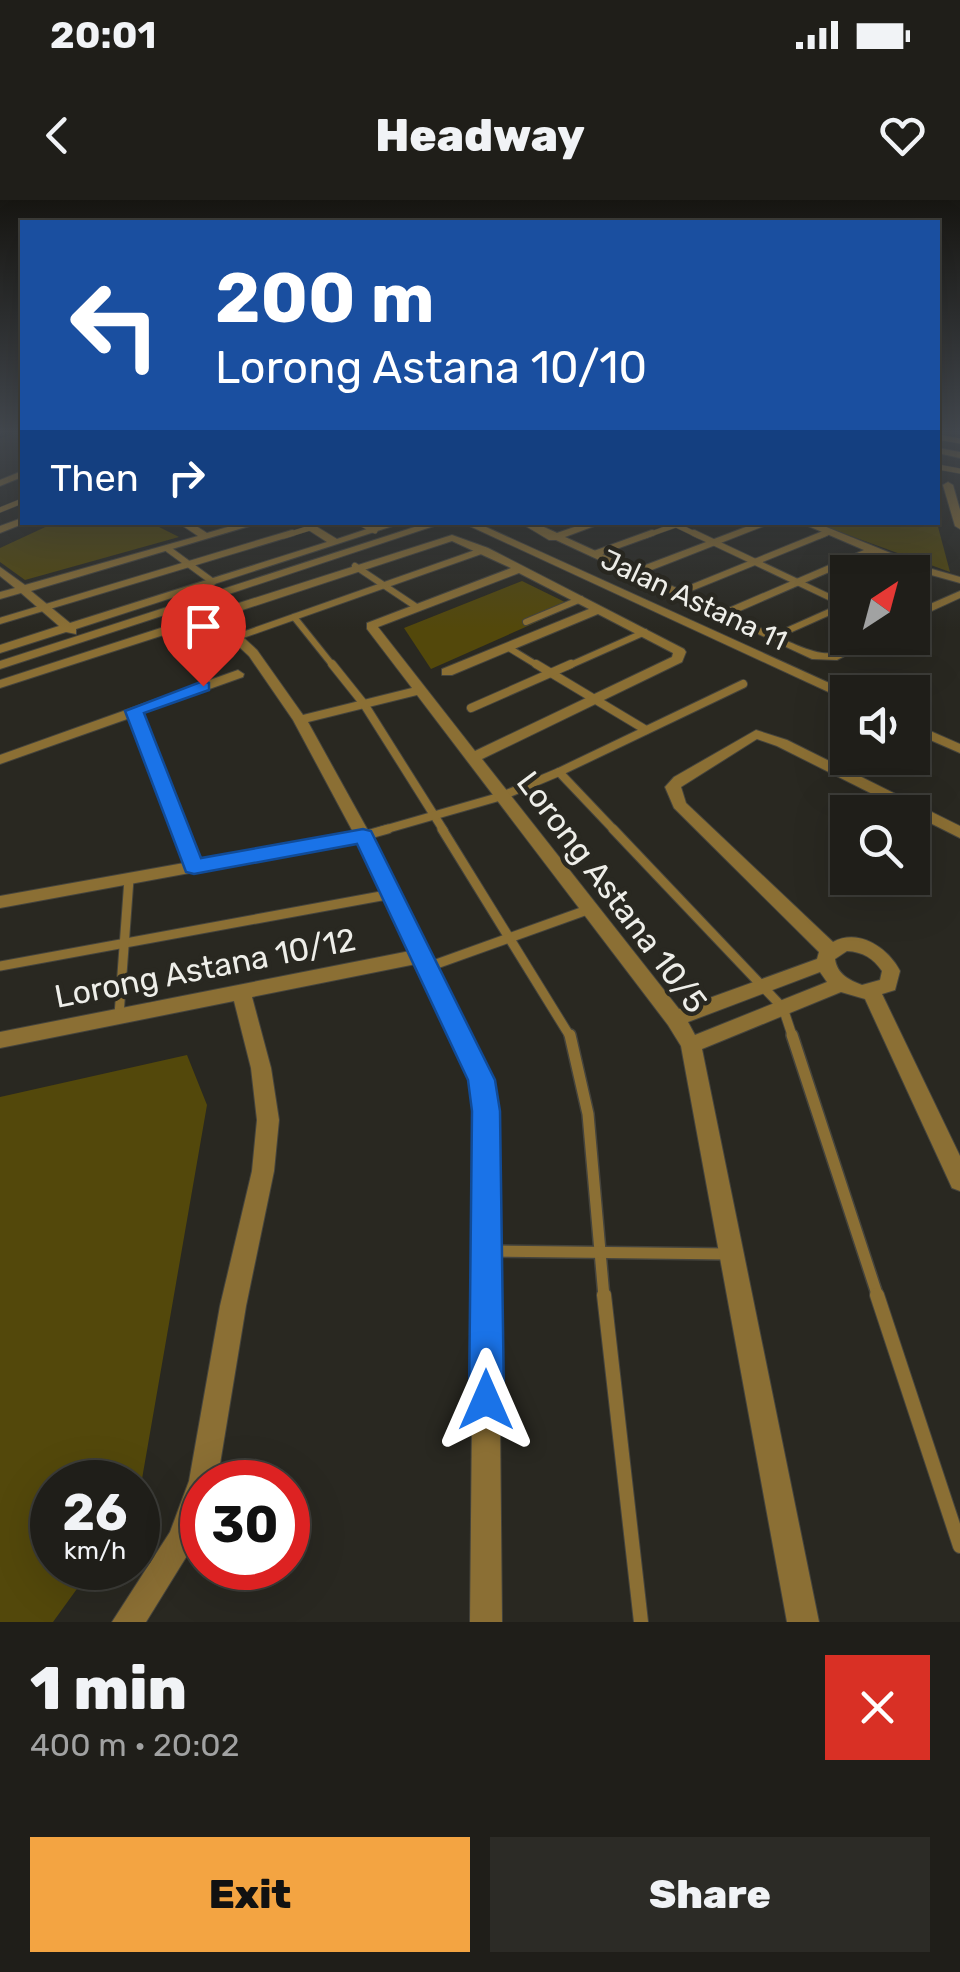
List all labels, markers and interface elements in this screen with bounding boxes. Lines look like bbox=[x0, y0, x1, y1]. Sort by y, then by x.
text: 20:01 bbox=[50, 12, 156, 58]
icon: back bbox=[30, 108, 85, 163]
icon: heart bbox=[875, 108, 930, 163]
text: Headway bbox=[375, 109, 585, 162]
text: 200 m bbox=[215, 257, 435, 340]
icon: left bbox=[50, 260, 180, 390]
text: Lorong Astana 10/10 bbox=[215, 341, 647, 394]
icon: right bbox=[159, 450, 214, 505]
text: Then bbox=[50, 455, 139, 501]
street label: Jalan Astana 11 bbox=[596, 543, 792, 657]
north arrow bbox=[830, 555, 930, 655]
map controls bbox=[830, 555, 930, 895]
pin bbox=[161, 584, 246, 687]
icon: arrive bbox=[176, 599, 231, 654]
button: sound bbox=[830, 675, 930, 775]
street label: Lorong Astana 10/5 bbox=[509, 764, 715, 1020]
button: search bbox=[830, 795, 930, 895]
street label: Lorong Astana 10/12 bbox=[51, 920, 359, 1016]
position arrow bbox=[434, 1348, 538, 1452]
speed limit sign: 30 bbox=[180, 1460, 310, 1590]
text: 26 bbox=[62, 1483, 128, 1543]
text: km/h bbox=[64, 1536, 126, 1565]
text: 1 min bbox=[30, 1653, 187, 1724]
button: close bbox=[825, 1655, 930, 1760]
text: 400 m · 20:02 bbox=[30, 1726, 239, 1764]
button: Exit bbox=[30, 1837, 470, 1952]
button: Share bbox=[490, 1837, 930, 1952]

